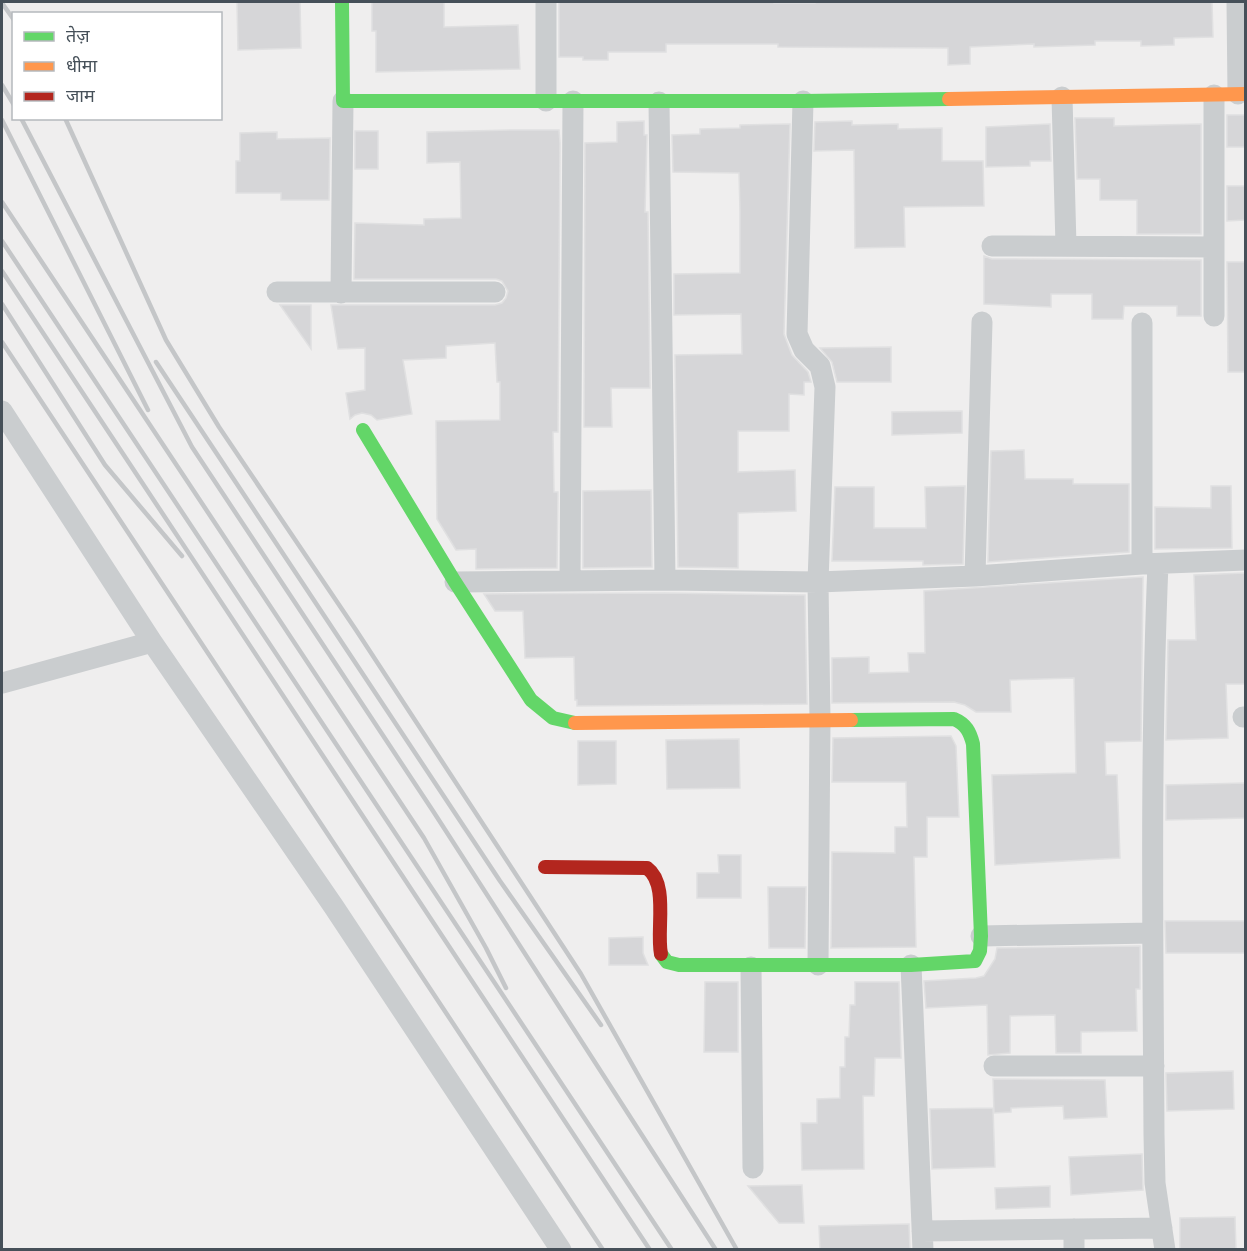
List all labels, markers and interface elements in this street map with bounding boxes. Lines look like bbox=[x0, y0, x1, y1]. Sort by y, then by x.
legend bbox=[12, 12, 222, 120]
text: तेज़ bbox=[66, 25, 90, 46]
text: धीमा bbox=[66, 55, 97, 76]
text: जाम bbox=[66, 85, 96, 106]

